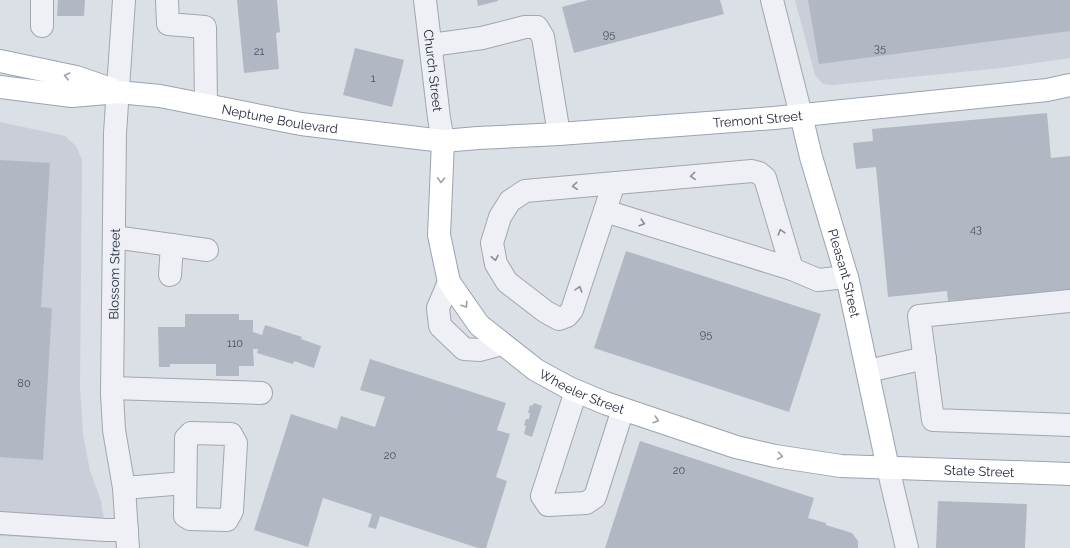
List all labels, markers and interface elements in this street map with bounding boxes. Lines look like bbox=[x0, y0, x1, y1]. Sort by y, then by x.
house number: 95 bbox=[603, 28, 615, 41]
street label: Church Street bbox=[421, 29, 445, 113]
house number: 35 bbox=[874, 42, 886, 55]
house number: 21 bbox=[254, 45, 265, 58]
one-way arrow bbox=[64, 72, 70, 80]
house number: 1 bbox=[371, 72, 376, 85]
street label: Neptune Boulevard bbox=[220, 101, 339, 136]
street label: Tremont Street bbox=[712, 108, 804, 131]
one-way arrow bbox=[690, 171, 696, 180]
one-way arrow bbox=[437, 177, 446, 183]
one-way arrow bbox=[572, 182, 578, 191]
one-way arrow bbox=[639, 218, 646, 226]
house number: 43 bbox=[970, 223, 982, 236]
street label: Blossom Street bbox=[106, 227, 123, 320]
street label: Pleasant Street bbox=[825, 227, 863, 319]
one-way arrow bbox=[777, 228, 786, 235]
one-way arrow bbox=[490, 255, 499, 261]
one-way arrow bbox=[574, 286, 583, 293]
one-way arrow bbox=[460, 300, 467, 307]
house number: 95 bbox=[700, 328, 712, 341]
house number: 110 bbox=[227, 337, 243, 350]
street label: Wheeler Street bbox=[537, 366, 627, 417]
house number: 80 bbox=[17, 377, 31, 390]
one-way arrow bbox=[652, 415, 659, 424]
house number: 20 bbox=[384, 449, 396, 462]
one-way arrow bbox=[777, 452, 784, 460]
street label: State Street bbox=[944, 463, 1015, 480]
house number: 20 bbox=[673, 464, 685, 477]

